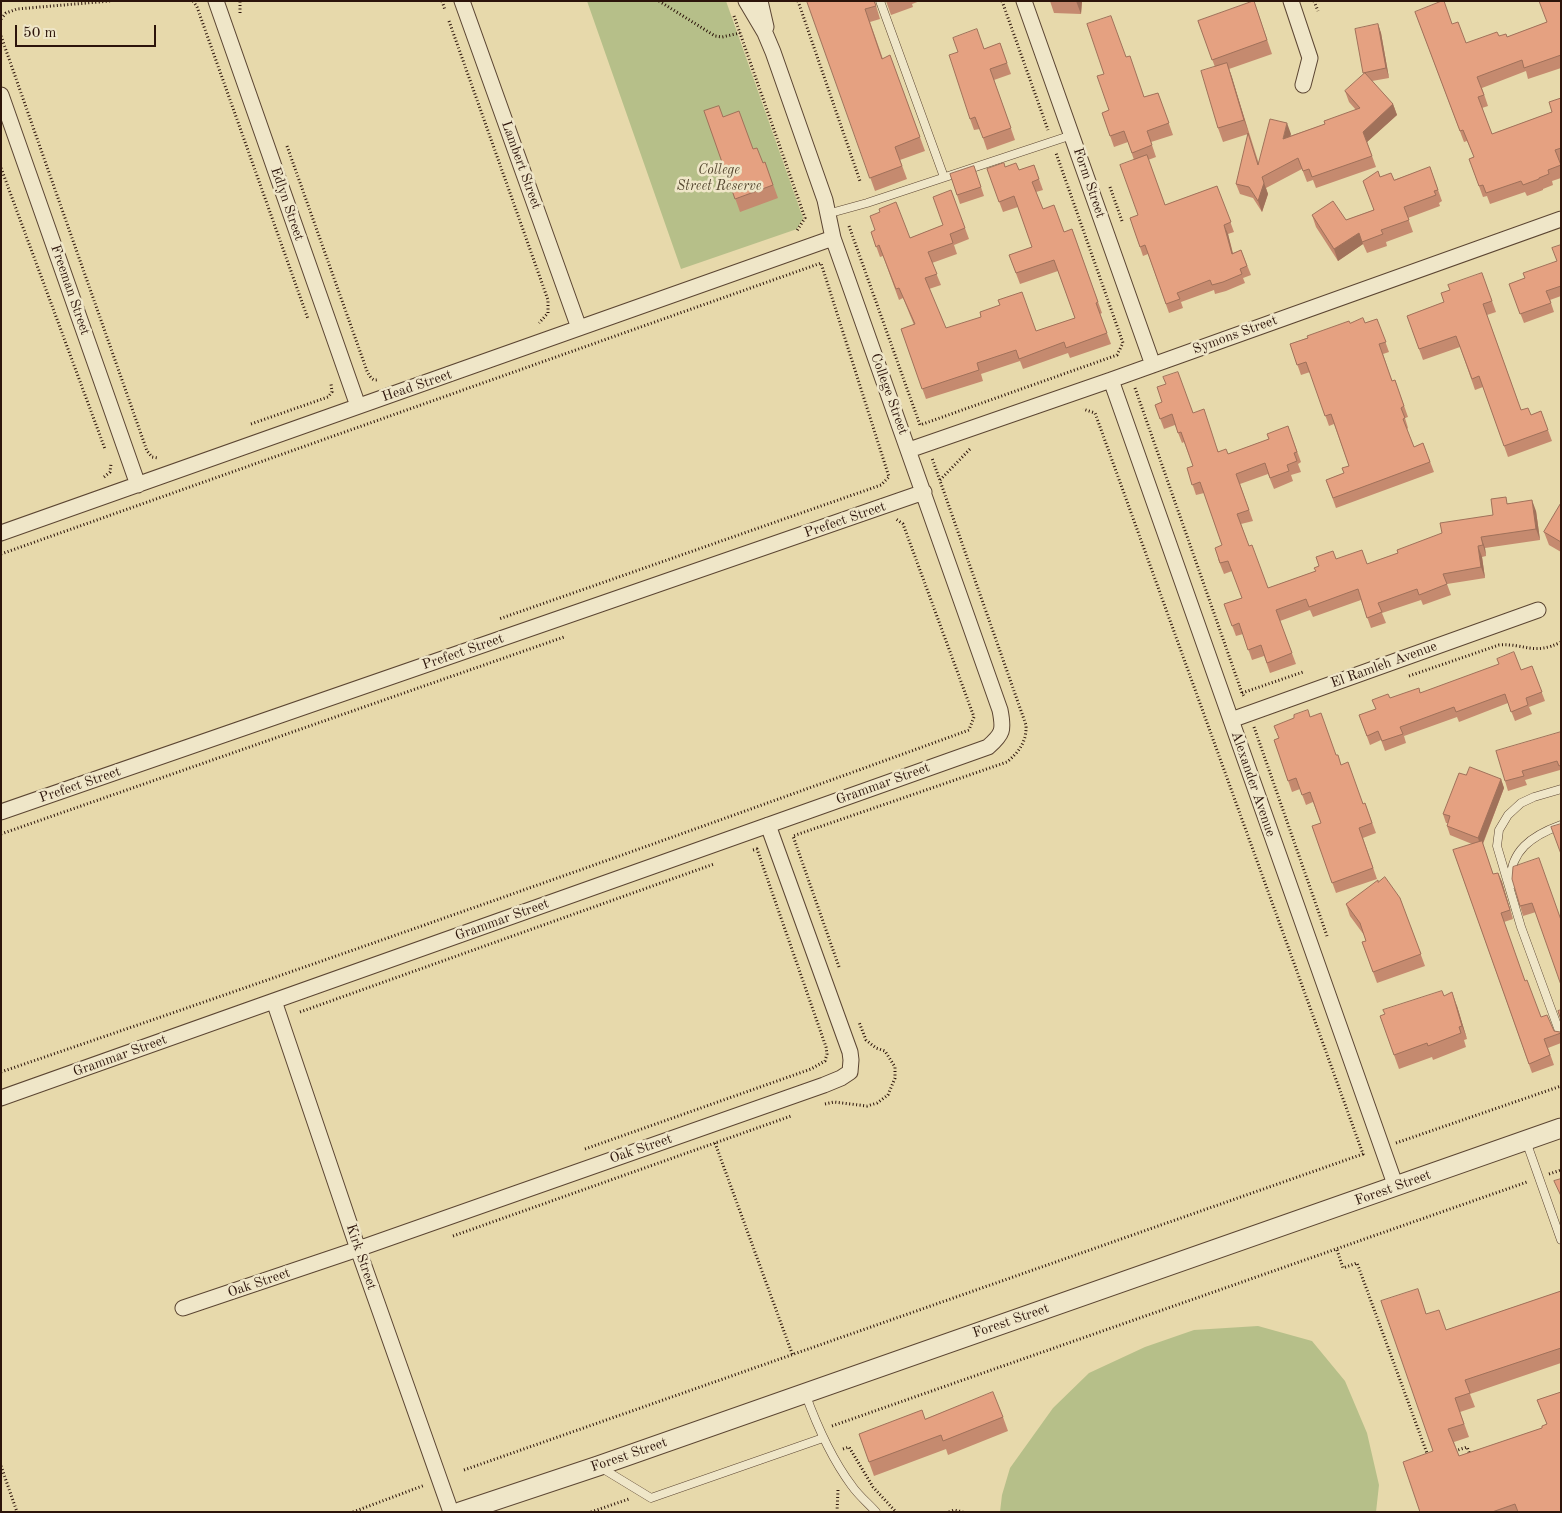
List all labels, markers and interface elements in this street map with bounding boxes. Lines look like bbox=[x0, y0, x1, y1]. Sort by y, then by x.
scale bar bbox=[18, 15, 159, 47]
text: 50 m bbox=[23, 26, 57, 41]
street label: Lambert Street bbox=[497, 119, 545, 211]
street label: Form Street bbox=[1069, 146, 1109, 220]
park label: College Street Reserve bbox=[677, 162, 761, 194]
street label: Edlyn Street bbox=[267, 165, 307, 243]
street label: Freeman Street bbox=[47, 242, 93, 338]
street label: Symons Street bbox=[1190, 312, 1280, 358]
street label: College Street bbox=[867, 351, 911, 437]
street label: Head Street bbox=[380, 366, 454, 406]
street label: Prefect Street bbox=[802, 498, 888, 542]
street label: Prefect Street bbox=[420, 630, 506, 674]
street label: El Ramleh Avenue bbox=[1329, 638, 1439, 692]
street label: Alexander Avenue bbox=[1227, 729, 1279, 839]
street label: Grammar Street bbox=[834, 759, 932, 809]
street label: Prefect Street bbox=[37, 763, 123, 807]
street label: Grammar Street bbox=[453, 895, 551, 945]
street label: Grammar Street bbox=[71, 1031, 169, 1081]
street label: Oak Street bbox=[608, 1130, 674, 1168]
street label: Forest Street bbox=[1353, 1166, 1433, 1210]
street label: Kirk Street bbox=[342, 1222, 380, 1292]
street label: Oak Street bbox=[226, 1264, 292, 1302]
street label: Forest Street bbox=[971, 1300, 1051, 1342]
street label: Forest Street bbox=[589, 1434, 669, 1476]

